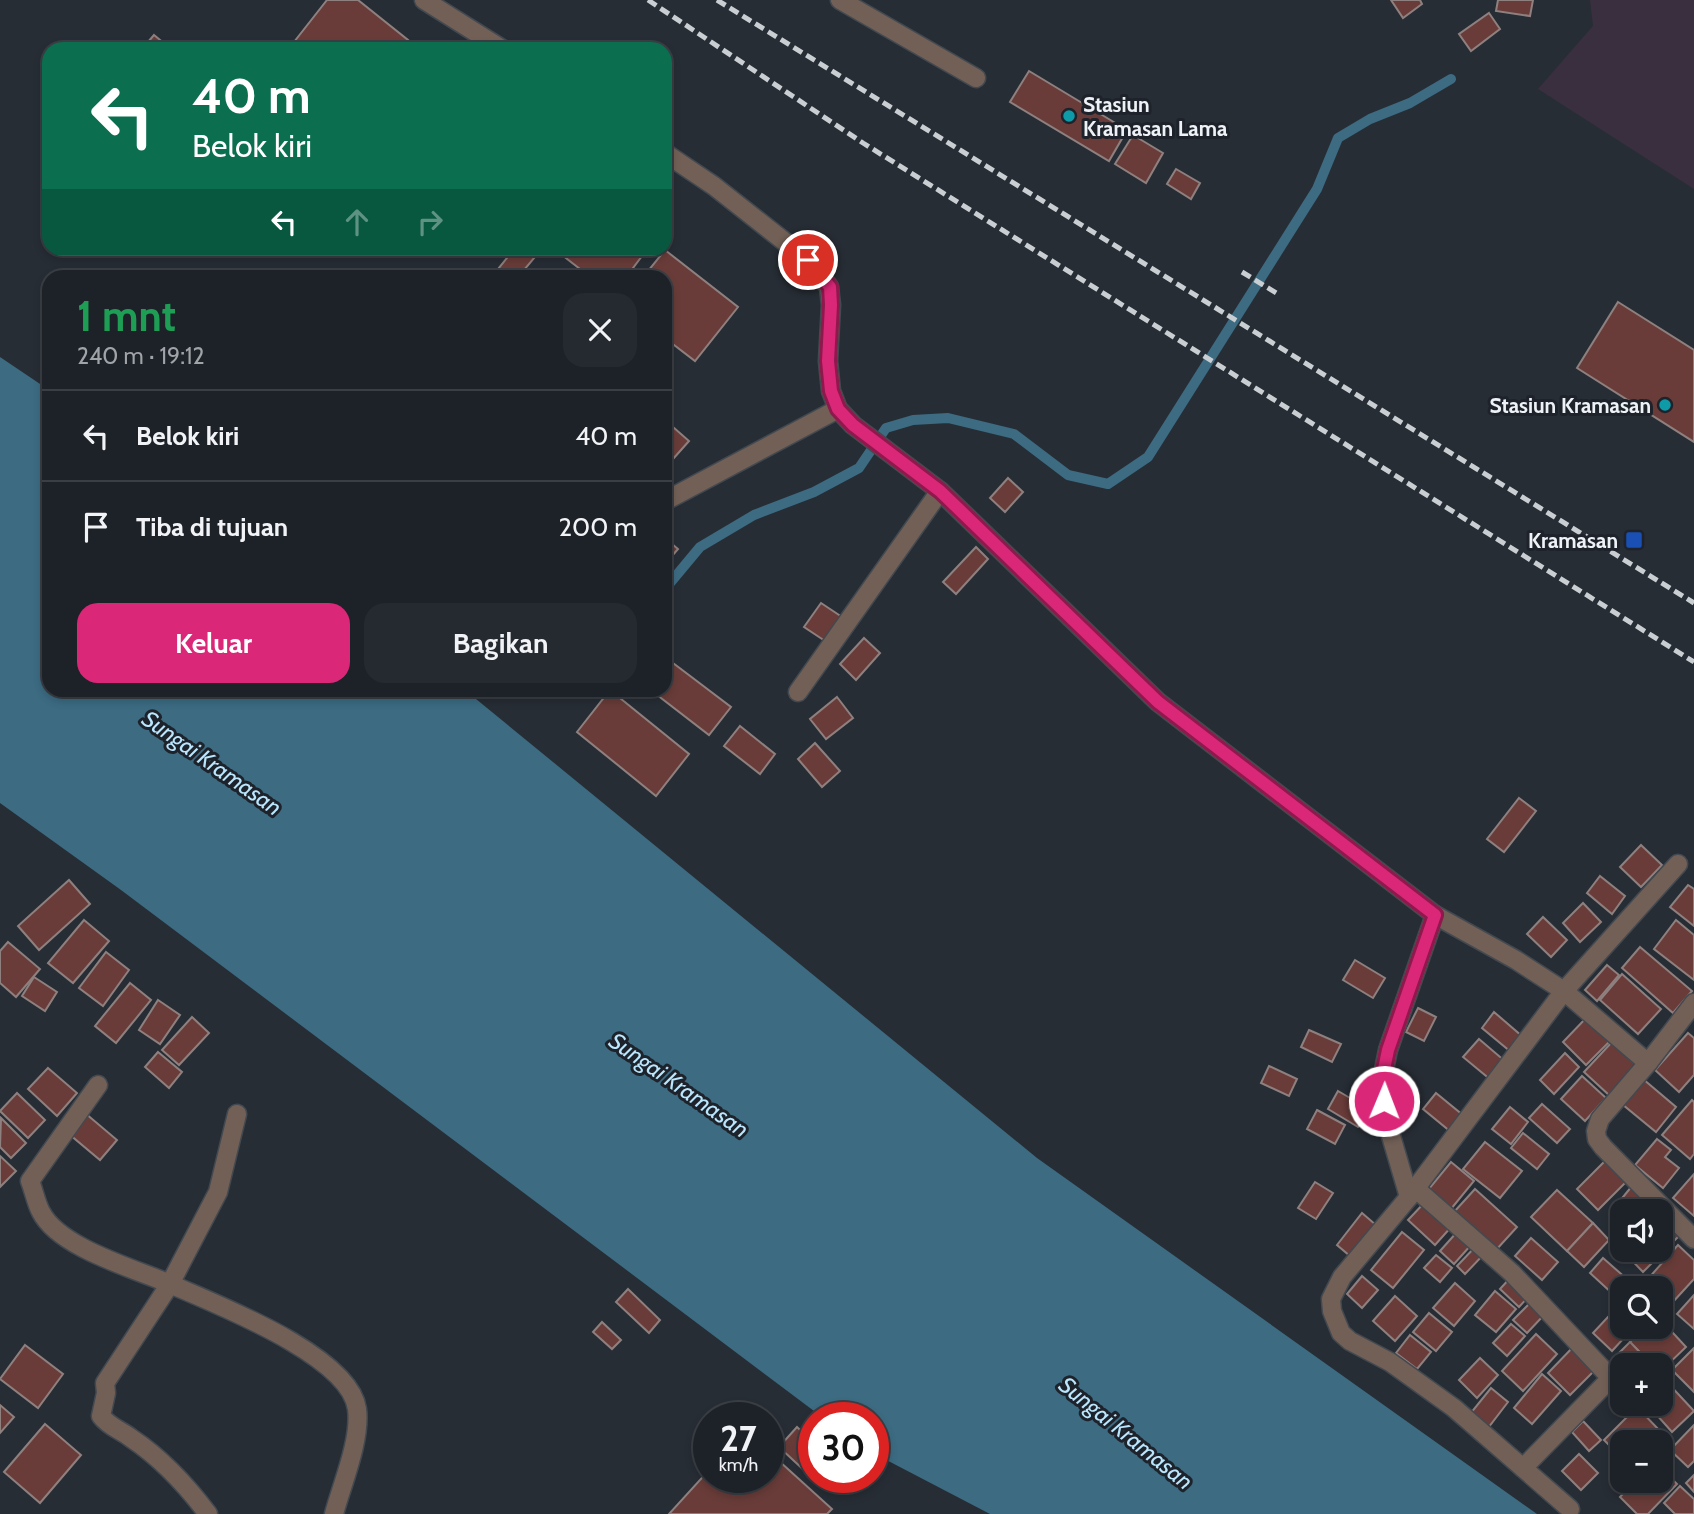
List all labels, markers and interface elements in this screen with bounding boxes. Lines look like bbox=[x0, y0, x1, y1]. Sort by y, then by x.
text: 40 m bbox=[192, 66, 311, 125]
icon: left bbox=[77, 70, 168, 161]
place label: Stasiun Kramasan Lama bbox=[1083, 92, 1228, 141]
marker: Stasiun Kramasan Lama bbox=[1061, 108, 1077, 124]
text: Belok kiri bbox=[192, 126, 312, 165]
icon: left bbox=[265, 203, 303, 241]
icon: ahead bbox=[338, 203, 376, 241]
icon: right bbox=[411, 203, 449, 241]
pin bbox=[778, 230, 838, 290]
icon: arrive bbox=[789, 241, 827, 279]
text: 1 mnt bbox=[77, 290, 176, 342]
button: close bbox=[563, 293, 637, 367]
text: 240 m · 19:12 bbox=[77, 342, 204, 370]
place label: Stasiun Kramasan bbox=[1489, 393, 1651, 418]
marker: Stasiun Kramasan bbox=[1657, 397, 1673, 413]
icon: left bbox=[77, 417, 115, 455]
text: Belok kiri bbox=[136, 420, 239, 452]
text: 40 m bbox=[575, 420, 637, 452]
icon: arrive bbox=[77, 508, 115, 546]
text: Tiba di tujuan bbox=[136, 511, 288, 543]
text: 200 m bbox=[558, 511, 637, 543]
place label: Kramasan bbox=[1528, 528, 1618, 553]
marker: Kramasan bbox=[1624, 530, 1644, 550]
button: Keluar bbox=[77, 603, 350, 683]
button: Bagikan bbox=[364, 603, 637, 683]
water label: Sungai Kramasan bbox=[137, 705, 287, 821]
water label: Sungai Kramasan bbox=[604, 1027, 754, 1143]
position arrow bbox=[1347, 1064, 1421, 1138]
map controls bbox=[1610, 1199, 1673, 1493]
button: sound bbox=[1610, 1199, 1673, 1262]
button: search bbox=[1610, 1276, 1673, 1339]
button: + bbox=[1610, 1353, 1673, 1416]
water label: Sungai Kramasan bbox=[1054, 1371, 1198, 1495]
speed limit sign: 30 bbox=[798, 1402, 889, 1493]
text: 27 bbox=[720, 1417, 757, 1460]
button: − bbox=[1610, 1430, 1673, 1493]
text: km/h bbox=[719, 1454, 758, 1476]

